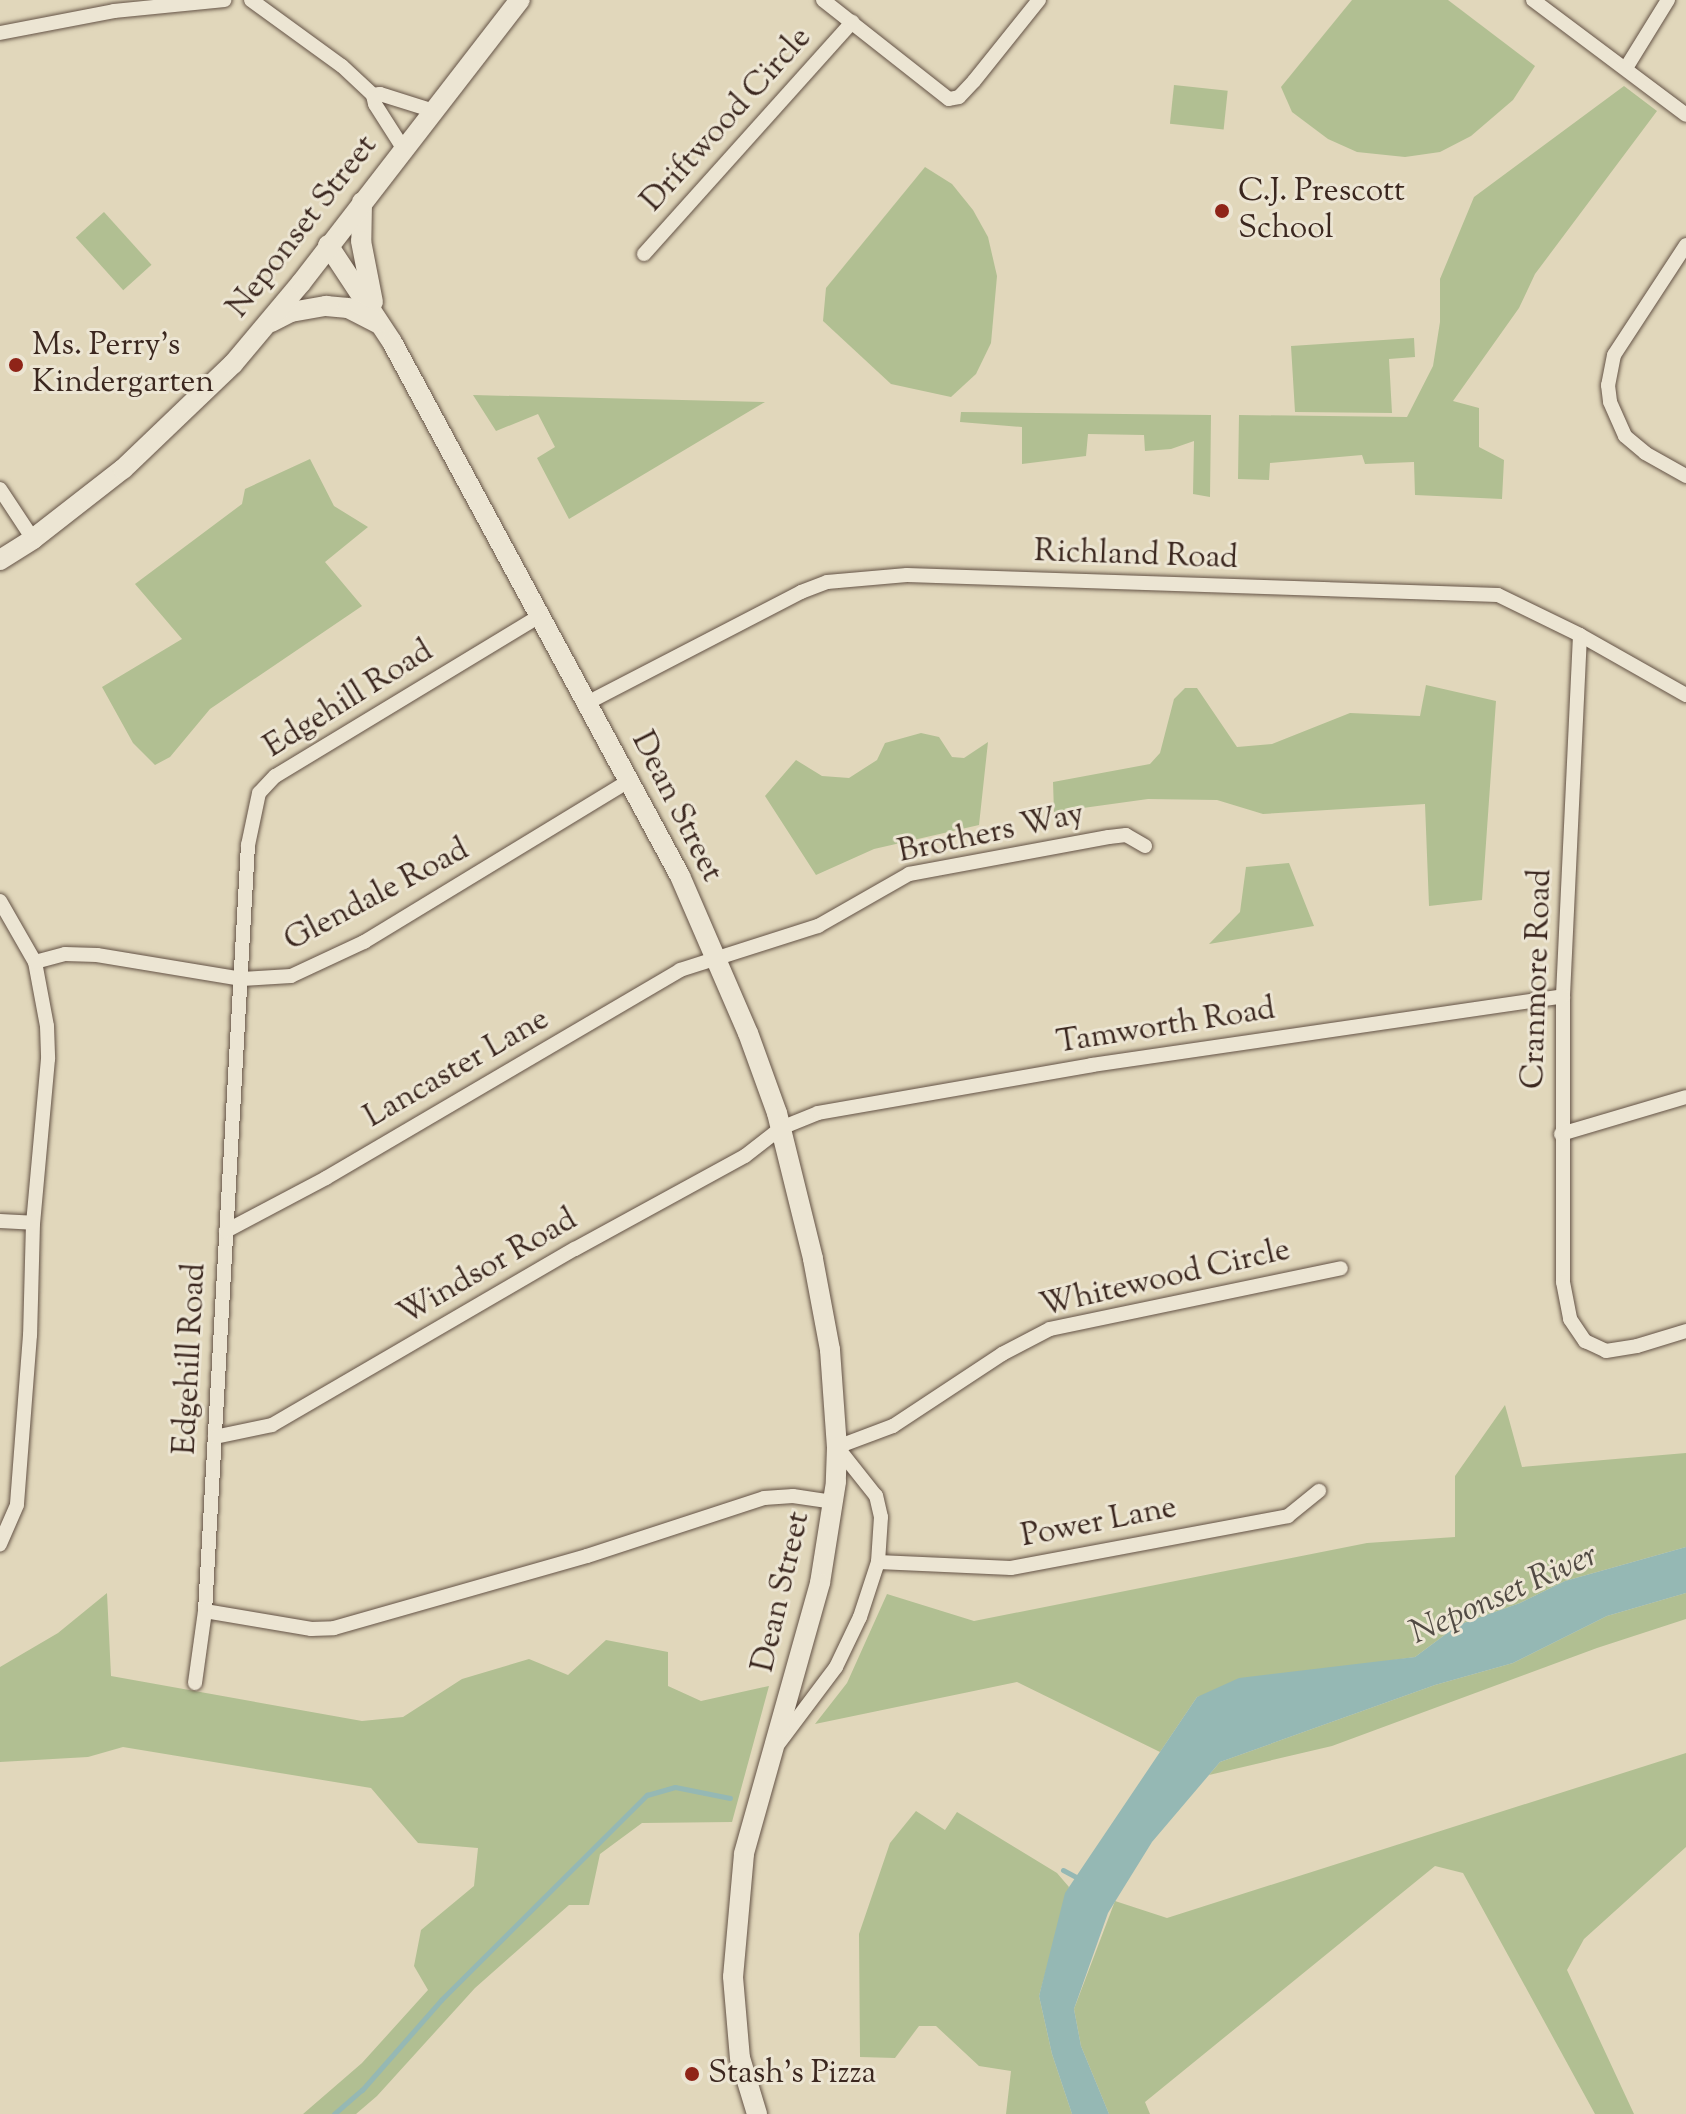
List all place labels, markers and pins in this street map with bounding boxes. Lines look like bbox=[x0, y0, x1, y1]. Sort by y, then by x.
place label: C.J. Prescott School bbox=[1238, 174, 1405, 249]
marker: C.J. Prescott School bbox=[1213, 202, 1231, 220]
place label: Ms. Perry's Kindergarten bbox=[32, 328, 214, 403]
marker: Ms. Perry's Kindergarten bbox=[7, 356, 25, 374]
place label: Stash's Pizza bbox=[708, 2055, 876, 2093]
marker: Stash's Pizza bbox=[683, 2065, 701, 2083]

